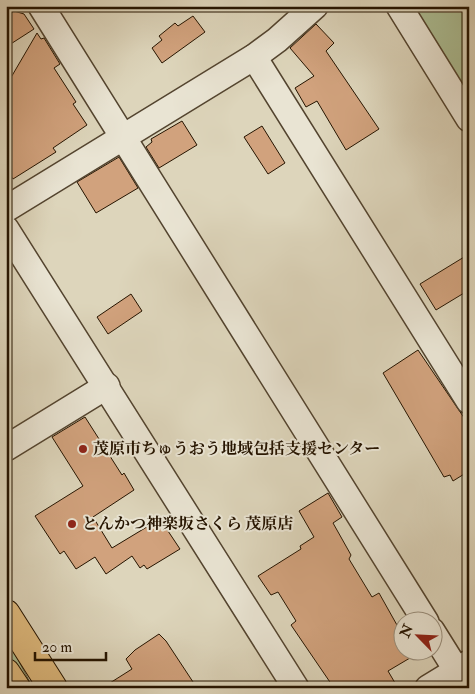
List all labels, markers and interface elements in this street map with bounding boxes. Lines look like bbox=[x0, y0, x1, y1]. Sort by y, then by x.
place label: 茂原市ちゅうおう地域包括支援センター bbox=[93, 439, 380, 459]
marker: 茂原市ちゅうおう地域包括支援センター bbox=[77, 443, 89, 455]
place label: とんかつ神楽坂さくら 茂原店 bbox=[82, 514, 293, 534]
marker: とんかつ神楽坂さくら 茂原店 bbox=[66, 518, 78, 530]
north arrow bbox=[392, 612, 442, 662]
text: N bbox=[396, 621, 417, 641]
scale bar bbox=[35, 629, 106, 661]
text: 20 m bbox=[42, 638, 72, 657]

